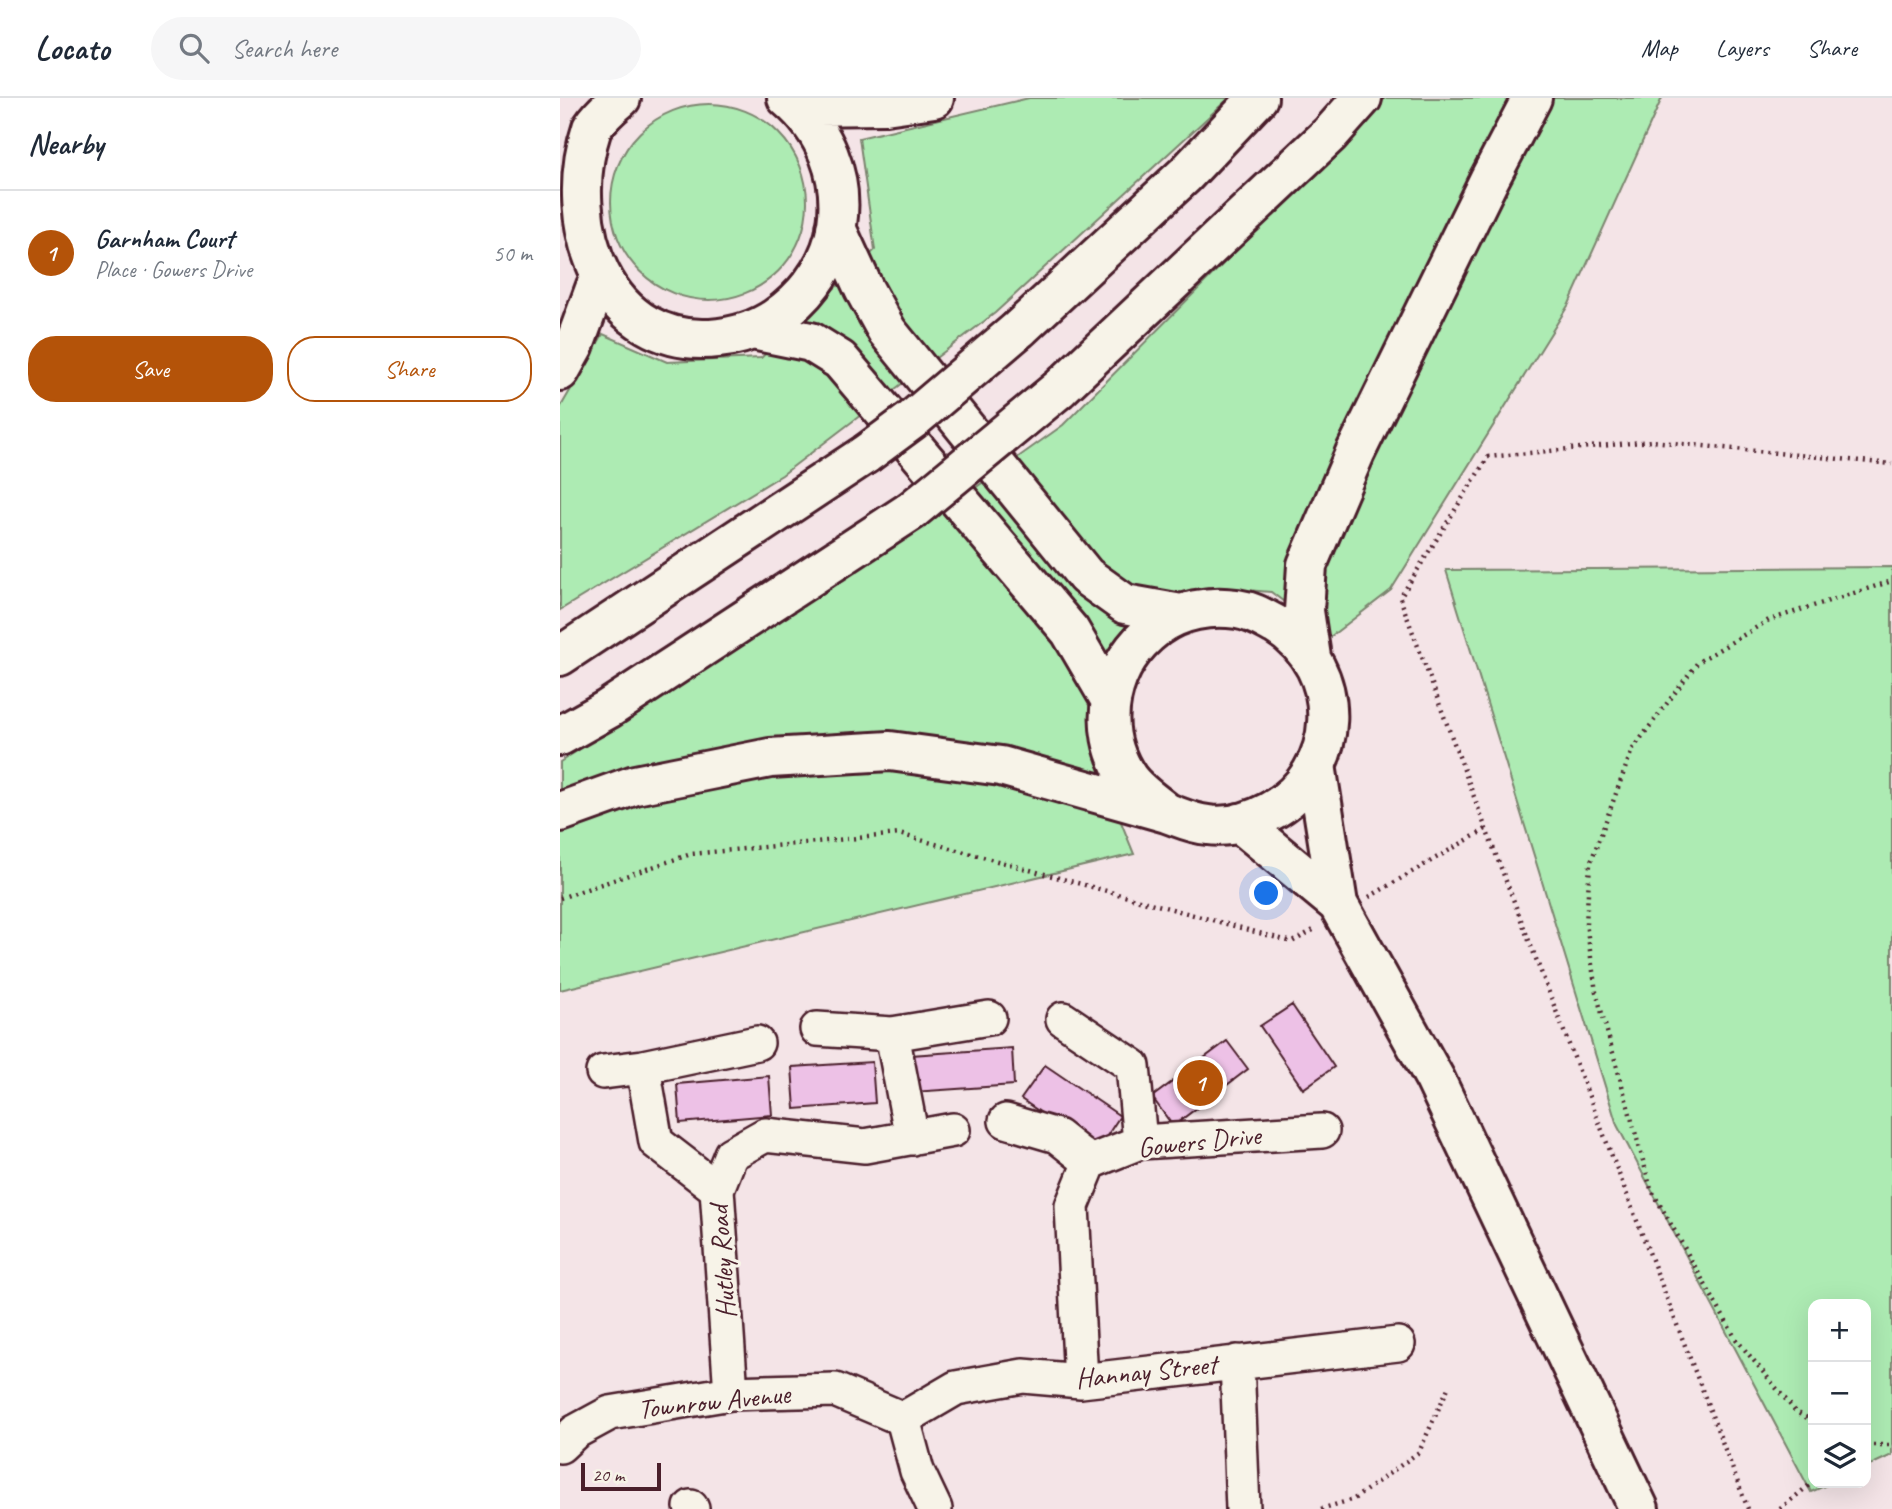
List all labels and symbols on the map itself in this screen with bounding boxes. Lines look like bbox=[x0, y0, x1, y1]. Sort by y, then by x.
your location bbox=[1249, 876, 1283, 910]
pin: 1 bbox=[1177, 1057, 1223, 1109]
street label: Gowers Drive bbox=[1136, 1117, 1264, 1165]
street label: Hutley Road bbox=[700, 1200, 743, 1320]
street label: Hannay Street bbox=[1074, 1346, 1222, 1396]
street label: Townrow Avenue bbox=[636, 1375, 794, 1426]
scale bar bbox=[581, 1460, 662, 1492]

